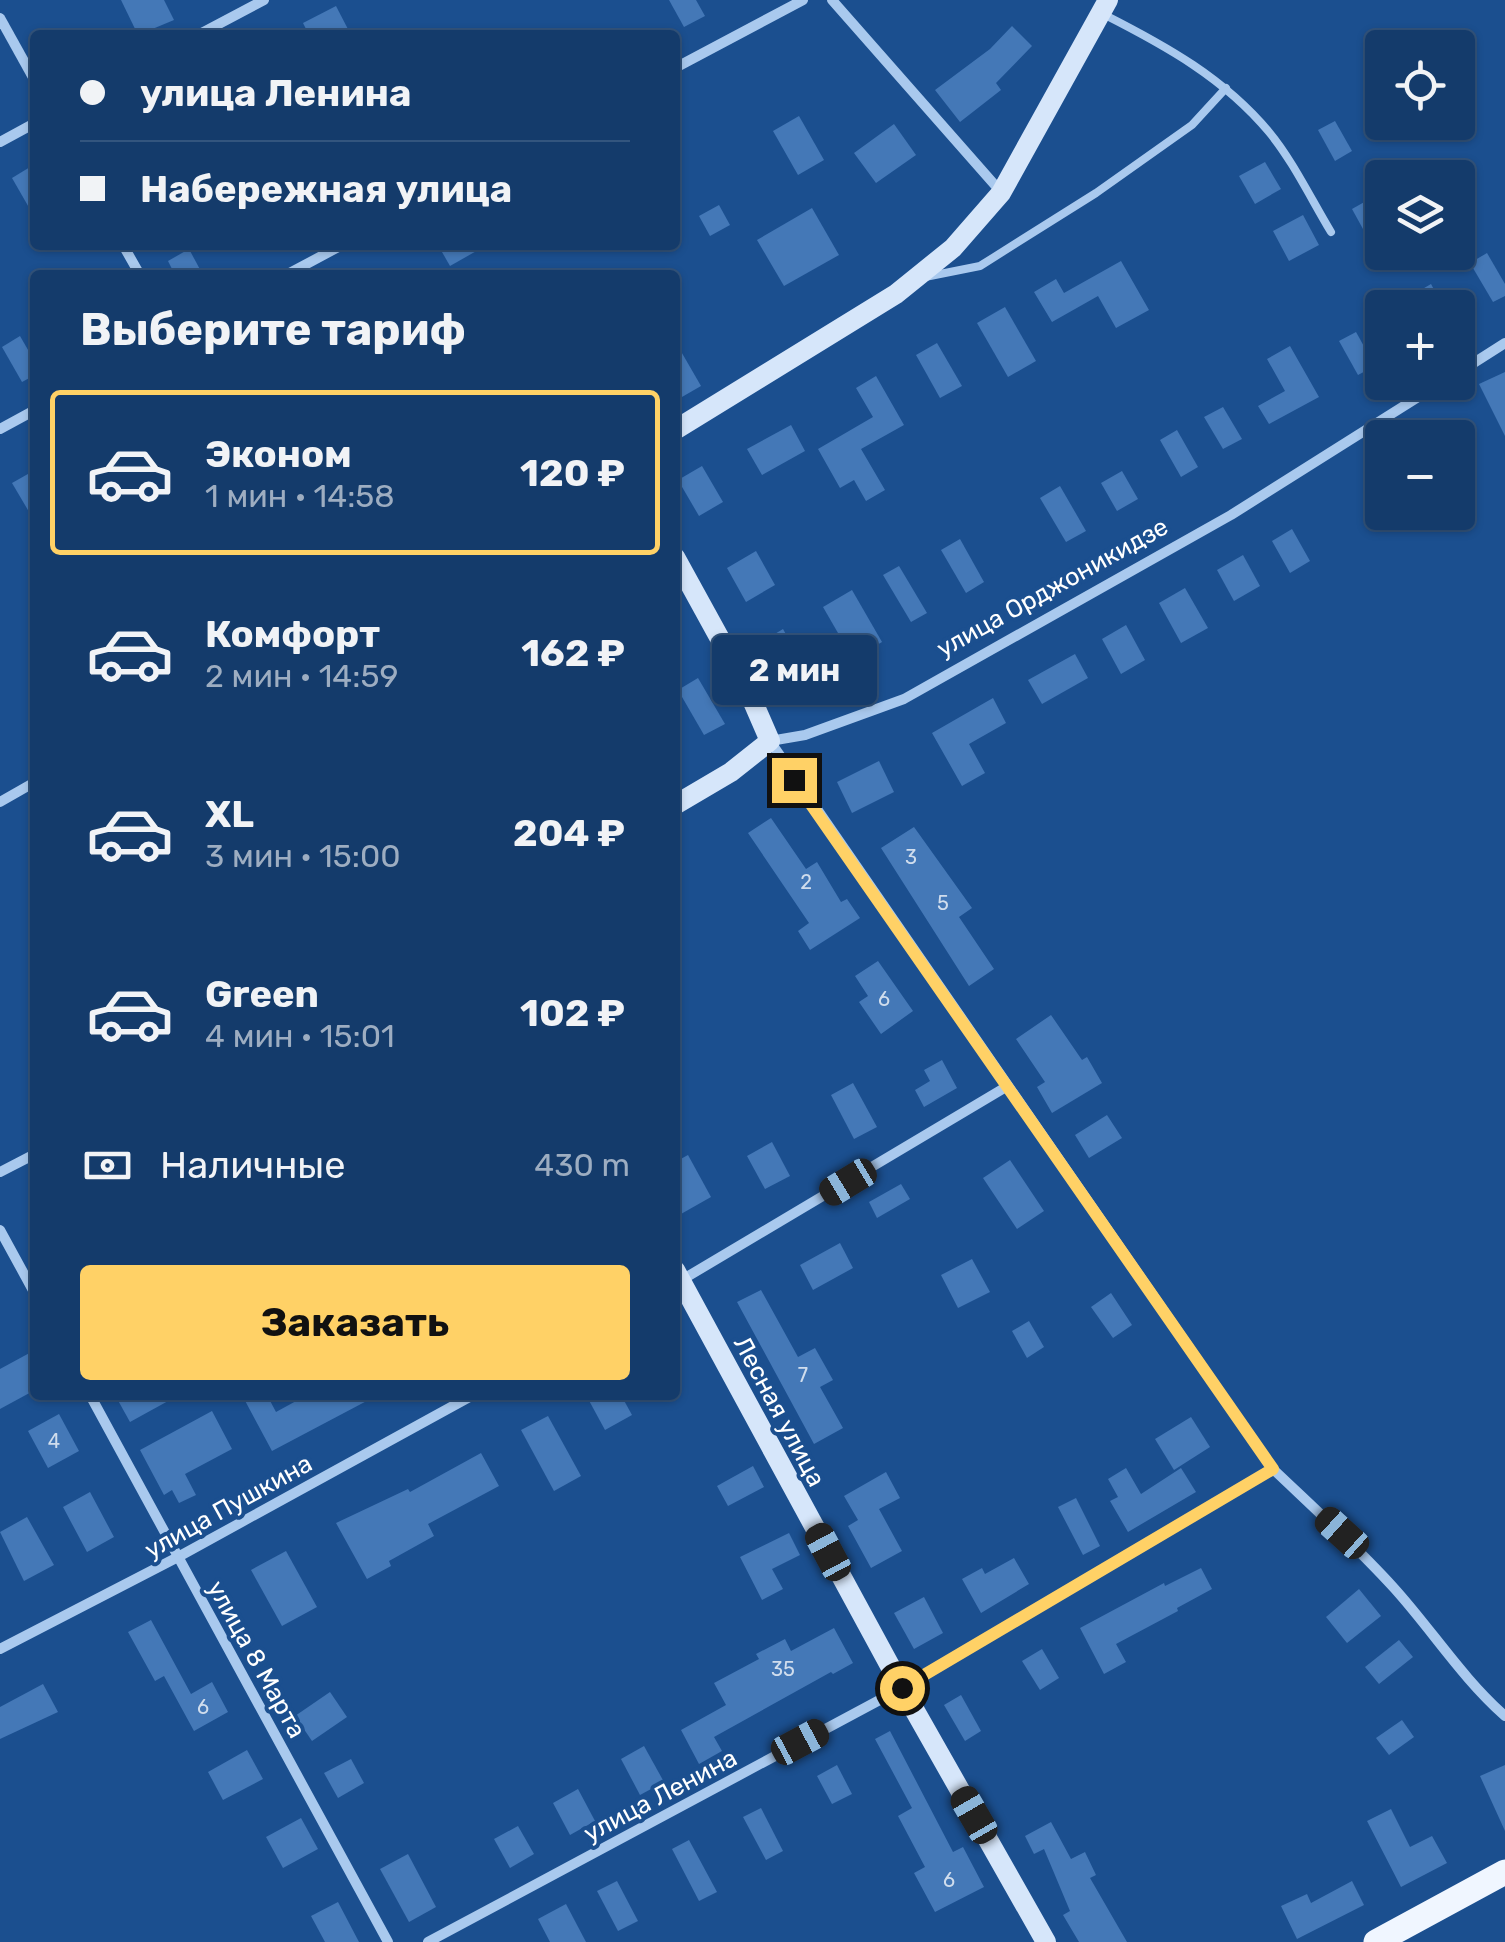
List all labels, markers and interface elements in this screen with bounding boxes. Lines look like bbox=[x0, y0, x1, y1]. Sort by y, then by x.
map controls bbox=[1365, 30, 1475, 530]
button: locate bbox=[1365, 30, 1475, 140]
text: улица Ленина bbox=[140, 70, 411, 116]
button: layers bbox=[1365, 160, 1475, 270]
text: Набережная улица bbox=[140, 166, 512, 212]
button: + bbox=[1365, 290, 1475, 400]
text: Выберите тариф bbox=[80, 303, 466, 356]
button: − bbox=[1365, 420, 1475, 530]
icon: car bbox=[85, 428, 175, 518]
text: Эконом bbox=[205, 431, 352, 477]
text: 120 ₽ bbox=[520, 450, 625, 496]
text: 1 мин · 14:58 bbox=[205, 477, 395, 515]
street label: улица Орджоникидзе bbox=[931, 512, 1173, 663]
icon: car bbox=[85, 608, 175, 698]
text: Комфорт bbox=[205, 611, 380, 657]
text: 162 ₽ bbox=[521, 630, 625, 676]
callout: 2 мин bbox=[712, 635, 876, 705]
text: 2 мин bbox=[749, 651, 840, 689]
text: 2 мин · 14:59 bbox=[205, 657, 398, 695]
route end bbox=[772, 758, 817, 803]
icon: car bbox=[85, 788, 175, 878]
text: XL bbox=[205, 791, 254, 837]
text: 204 ₽ bbox=[513, 810, 625, 856]
text: 3 мин · 15:00 bbox=[205, 837, 401, 875]
house number: 3 bbox=[905, 845, 917, 869]
house number: 2 bbox=[800, 870, 812, 894]
house number: 5 bbox=[937, 891, 949, 915]
icon: car bbox=[85, 968, 175, 1058]
text: Green bbox=[205, 971, 319, 1017]
house number: 6 bbox=[878, 987, 890, 1011]
text: 102 ₽ bbox=[520, 990, 625, 1036]
text: 4 мин · 15:01 bbox=[205, 1017, 395, 1055]
icon: cash bbox=[80, 1138, 135, 1193]
text: Наличные bbox=[160, 1142, 346, 1188]
text: 430 m bbox=[534, 1146, 630, 1184]
car bbox=[815, 1154, 881, 1210]
button: Заказать bbox=[80, 1265, 630, 1380]
street label: Лесная улица bbox=[728, 1331, 831, 1491]
house number: 7 bbox=[798, 1363, 808, 1387]
house number: 4 bbox=[48, 1429, 60, 1453]
street label: улица Пушкина bbox=[139, 1448, 317, 1564]
car bbox=[1310, 1502, 1374, 1564]
car bbox=[801, 1518, 855, 1586]
street label: улица 8 Марта bbox=[201, 1576, 312, 1743]
house number: 35 bbox=[771, 1657, 795, 1681]
route start bbox=[880, 1666, 925, 1711]
house number: 6 bbox=[197, 1695, 209, 1719]
car bbox=[766, 1715, 834, 1769]
street label: улица Ленина bbox=[579, 1743, 742, 1848]
car bbox=[946, 1782, 1002, 1848]
house number: 6 bbox=[943, 1868, 955, 1892]

